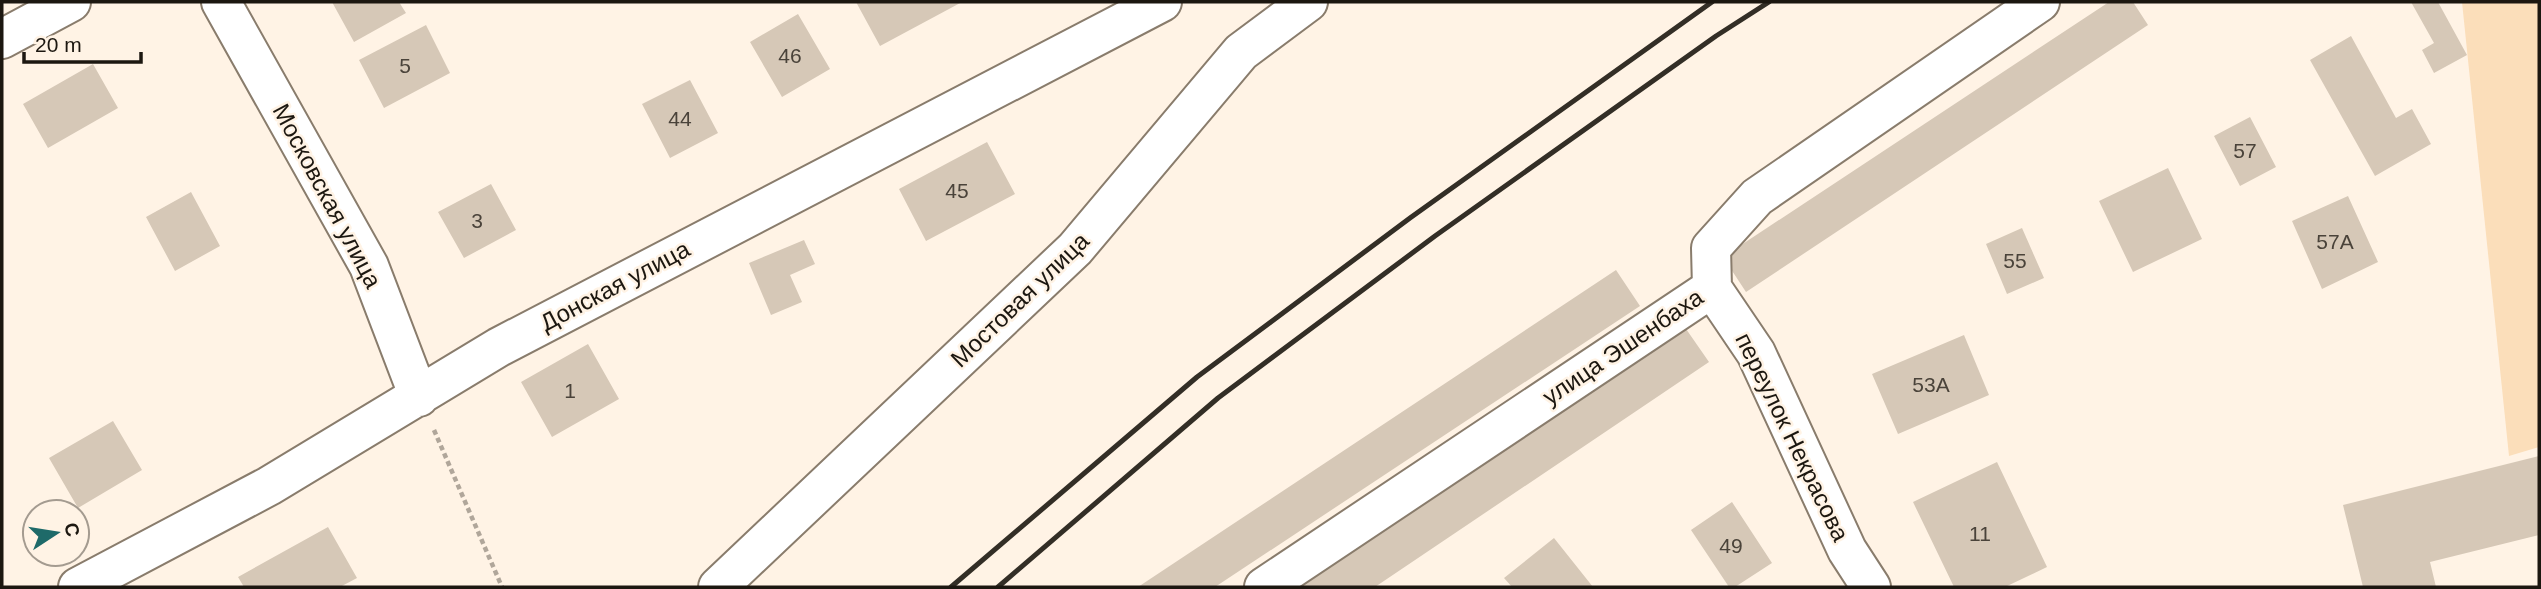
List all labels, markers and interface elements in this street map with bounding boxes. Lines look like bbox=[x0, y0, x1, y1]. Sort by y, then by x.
scale bar bbox=[24, 21, 142, 65]
text: 20 m bbox=[35, 33, 82, 56]
house number: 46 bbox=[778, 44, 802, 67]
house number: 5 bbox=[399, 54, 411, 77]
street label: Московская улица bbox=[268, 99, 388, 293]
house number: 44 bbox=[668, 107, 692, 130]
house number: 57 bbox=[2233, 139, 2257, 162]
house number: 45 bbox=[945, 179, 969, 202]
house number: 3 bbox=[471, 209, 483, 232]
street label: Мостовая улица bbox=[945, 227, 1095, 372]
house number: 57А bbox=[2316, 230, 2354, 253]
street label: Донская улица bbox=[536, 235, 695, 336]
house number: 55 bbox=[2003, 249, 2027, 272]
street label: улица Эшенбаха bbox=[1538, 283, 1708, 410]
street label: переулок Некрасова bbox=[1730, 328, 1855, 546]
house number: 53А bbox=[1912, 373, 1950, 396]
house number: 1 bbox=[564, 379, 576, 402]
north arrow bbox=[21, 498, 91, 568]
text: С bbox=[60, 521, 84, 539]
house number: 11 bbox=[1969, 522, 1991, 545]
house number: 49 bbox=[1719, 534, 1743, 557]

